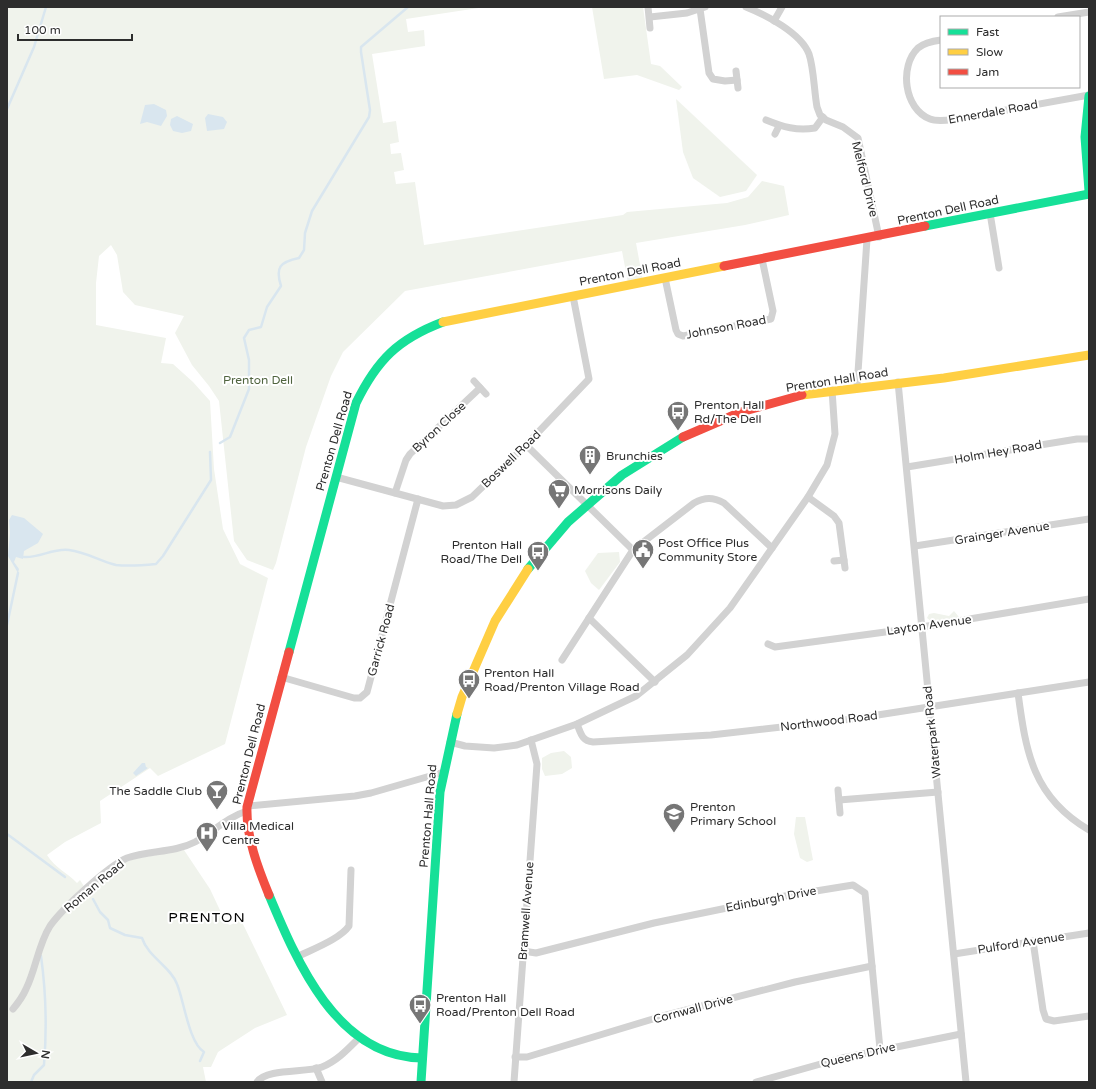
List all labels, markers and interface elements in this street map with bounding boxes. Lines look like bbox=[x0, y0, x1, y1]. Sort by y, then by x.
scale bar bbox=[18, 16, 132, 42]
legend bbox=[940, 16, 1080, 88]
text: 100 m bbox=[24, 23, 61, 37]
text: Fast bbox=[976, 25, 1000, 39]
text: Slow bbox=[976, 45, 1003, 59]
text: Jam bbox=[976, 65, 999, 79]
street label: Ennerdale Road bbox=[947, 97, 1039, 127]
street label: Melford Drive bbox=[849, 140, 881, 218]
street label: Prenton Dell Road bbox=[896, 192, 1000, 228]
street label: Prenton Dell Road bbox=[578, 255, 682, 289]
street label: Johnson Road bbox=[685, 312, 767, 342]
street label: Prenton Hall Road bbox=[785, 365, 889, 395]
park label: Prenton Dell bbox=[223, 373, 293, 387]
street label: Prenton Dell Road bbox=[313, 389, 355, 493]
place label: Prenton Hall Rd/The Dell bbox=[694, 398, 764, 426]
street label: Byron Close bbox=[409, 399, 469, 455]
bus stop icon: Prenton Hall Rd/The Dell bbox=[665, 399, 691, 432]
street label: Boswell Road bbox=[479, 427, 543, 491]
street label: Holm Hey Road bbox=[953, 437, 1043, 467]
building icon: Brunchies bbox=[577, 443, 603, 476]
place label: Brunchies bbox=[606, 449, 663, 463]
supermarket icon: Morrisons Daily bbox=[546, 477, 572, 510]
place label: Morrisons Daily bbox=[574, 483, 663, 497]
street label: Grainger Avenue bbox=[954, 519, 1051, 547]
place label: Post Office Plus Community Store bbox=[658, 536, 757, 564]
public building icon: Post Office Plus Community Store bbox=[630, 537, 656, 570]
place label: Prenton Hall Road/The Dell bbox=[441, 538, 522, 566]
bus stop icon: Prenton Hall Road/The Dell bbox=[525, 539, 551, 572]
street label: Garrick Road bbox=[365, 602, 397, 678]
street label: Layton Avenue bbox=[886, 612, 972, 638]
place label: Prenton Hall Road/Prenton Village Road bbox=[484, 666, 640, 694]
bus stop icon: Prenton Hall Road/Prenton Village Road bbox=[456, 667, 482, 700]
street label: Waterpark Road bbox=[920, 685, 944, 779]
street label: Prenton Dell Road bbox=[230, 702, 268, 806]
street label: Northwood Road bbox=[780, 708, 878, 734]
street label: Prenton Hall Road bbox=[417, 764, 439, 868]
bar icon: The Saddle Club bbox=[204, 778, 230, 811]
place label: The Saddle Club bbox=[109, 784, 202, 798]
place label: Prenton Primary School bbox=[690, 800, 776, 828]
school or university icon: Prenton Primary School bbox=[661, 801, 687, 834]
place label: Villa Medical Centre bbox=[222, 819, 294, 847]
hospital icon: Villa Medical Centre bbox=[194, 820, 220, 853]
street label: Roman Road bbox=[61, 857, 127, 915]
street label: Bramwell Avenue bbox=[516, 861, 536, 961]
street label: Edinburgh Drive bbox=[724, 883, 818, 915]
district label: PRENTON bbox=[168, 909, 246, 926]
street label: Pulford Avenue bbox=[977, 929, 1066, 957]
place label: Prenton Hall Road/Prenton Dell Road bbox=[436, 991, 575, 1019]
bus stop icon: Prenton Hall Road/Prenton Dell Road bbox=[407, 992, 433, 1025]
street label: Cornwall Drive bbox=[652, 992, 735, 1026]
north arrow bbox=[16, 1033, 56, 1073]
street label: Queens Drive bbox=[819, 1040, 897, 1070]
text: N bbox=[38, 1049, 52, 1060]

